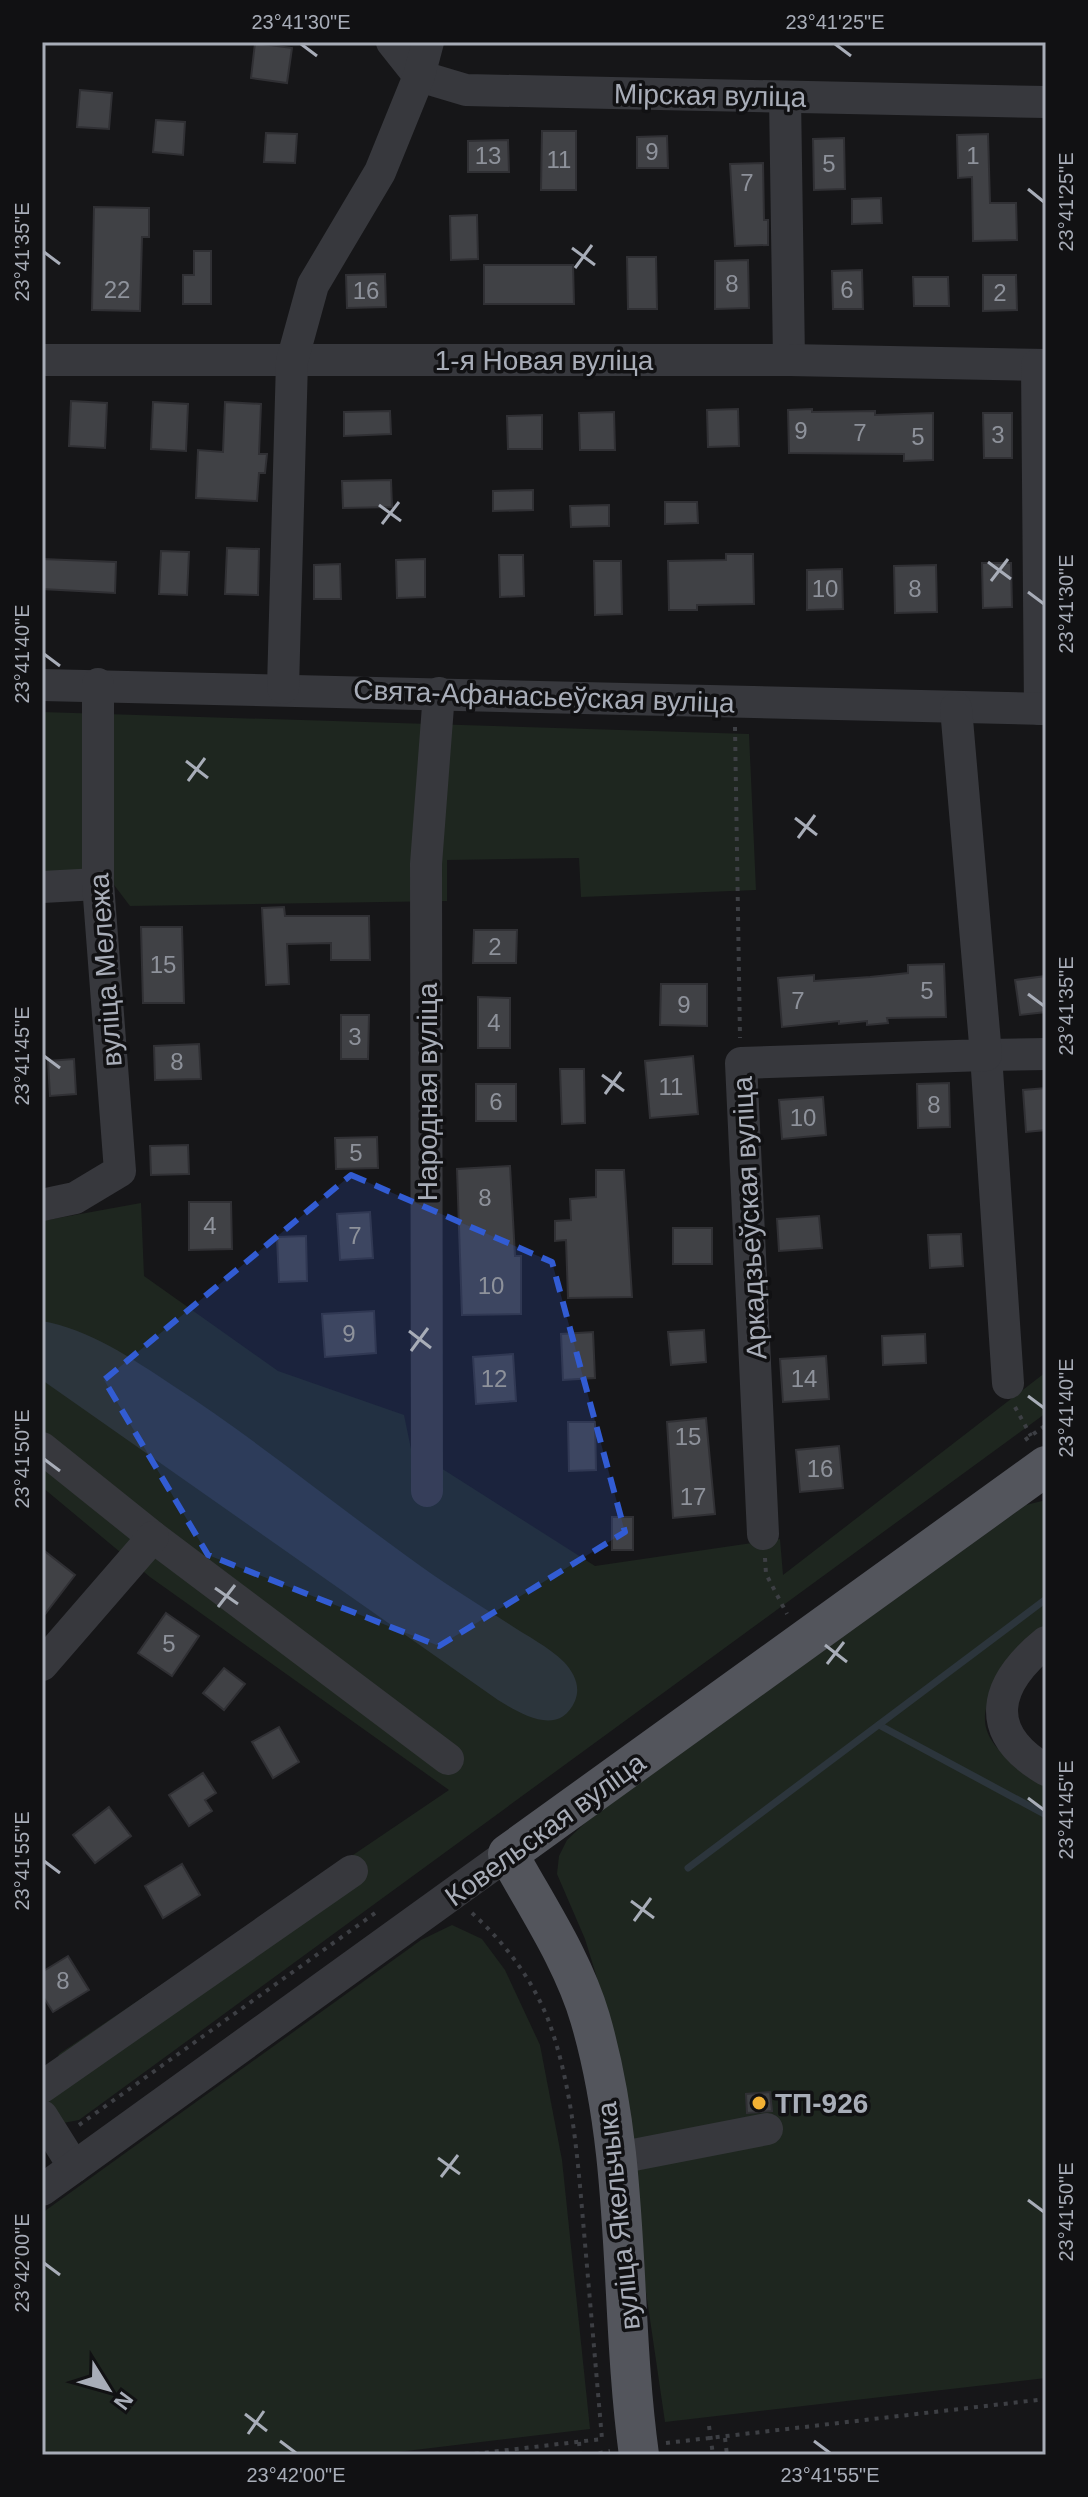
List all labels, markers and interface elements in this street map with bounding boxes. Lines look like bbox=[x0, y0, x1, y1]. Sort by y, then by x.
text: 23°41'30"E bbox=[252, 11, 351, 33]
text: 23°41'25"E bbox=[786, 11, 885, 33]
street label: Мірская вуліца bbox=[614, 78, 807, 113]
house number: 9 bbox=[645, 138, 659, 165]
house number: 13 bbox=[475, 142, 501, 169]
house number: 1 bbox=[966, 142, 980, 169]
house number: 11 bbox=[547, 146, 571, 173]
house number: 5 bbox=[822, 150, 836, 177]
text: 23°41'25"E bbox=[1055, 153, 1077, 252]
house number: 7 bbox=[740, 169, 754, 196]
text: 23°41'35"E bbox=[11, 203, 33, 302]
house number: 8 bbox=[725, 270, 739, 297]
house number: 22 bbox=[104, 276, 130, 303]
house number: 6 bbox=[840, 276, 854, 303]
house number: 16 bbox=[353, 277, 379, 304]
house number: 2 bbox=[993, 279, 1007, 306]
street label: 1-я Новая вуліца bbox=[435, 345, 654, 376]
house number: 9 bbox=[794, 417, 808, 444]
house number: 7 bbox=[853, 419, 867, 446]
house number: 3 bbox=[991, 421, 1005, 448]
house number: 5 bbox=[911, 423, 925, 450]
text: 23°41'30"E bbox=[1055, 555, 1077, 654]
house number: 10 bbox=[812, 575, 838, 602]
house number: 8 bbox=[908, 575, 922, 602]
text: 23°41'40"E bbox=[11, 605, 33, 704]
street label: Свята-Афанасьеўская вуліца bbox=[353, 674, 735, 719]
street label: вуліца Мележа bbox=[83, 872, 128, 1068]
house number: 2 bbox=[488, 933, 502, 960]
house number: 15 bbox=[150, 951, 176, 978]
text: 23°41'35"E bbox=[1055, 957, 1077, 1056]
house number: 5 bbox=[920, 977, 934, 1004]
street label: Народная вуліца bbox=[412, 982, 443, 1201]
house number: 7 bbox=[791, 987, 805, 1014]
house number: 9 bbox=[677, 991, 691, 1018]
text: 23°41'45"E bbox=[11, 1007, 33, 1106]
house number: 4 bbox=[487, 1009, 501, 1036]
house number: 3 bbox=[348, 1023, 362, 1050]
house number: 8 bbox=[170, 1048, 184, 1075]
house number: 11 bbox=[659, 1073, 683, 1100]
street label: Аркадзьеўская вуліца bbox=[727, 1075, 772, 1360]
house number: 6 bbox=[489, 1088, 503, 1115]
house number: 8 bbox=[927, 1091, 941, 1118]
house number: 10 bbox=[790, 1104, 816, 1131]
house number: 5 bbox=[349, 1139, 363, 1166]
house number: 8 bbox=[478, 1184, 492, 1211]
house number: 4 bbox=[203, 1212, 217, 1239]
house number: 7 bbox=[348, 1222, 362, 1249]
house number: 10 bbox=[478, 1272, 504, 1299]
house number: 9 bbox=[342, 1320, 356, 1347]
text: 23°41'40"E bbox=[1055, 1359, 1077, 1458]
house number: 12 bbox=[481, 1365, 507, 1392]
house number: 14 bbox=[791, 1365, 817, 1392]
text: 23°41'50"E bbox=[11, 1410, 33, 1509]
house number: 15 bbox=[675, 1423, 701, 1450]
house number: 16 bbox=[807, 1455, 833, 1482]
house number: 17 bbox=[680, 1483, 706, 1510]
house number: 5 bbox=[162, 1630, 176, 1657]
street label: Ковельская вуліца bbox=[439, 1746, 652, 1912]
text: 23°41'45"E bbox=[1055, 1761, 1077, 1860]
text: 23°41'55"E bbox=[11, 1812, 33, 1911]
house number: 8 bbox=[56, 1967, 70, 1994]
place label: ТП-926 bbox=[775, 2088, 868, 2119]
marker: ТП-926 bbox=[750, 2094, 768, 2112]
street label: вуліца Якельчыка bbox=[591, 2100, 646, 2332]
text: 23°41'50"E bbox=[1055, 2163, 1077, 2262]
text: 23°42'00"E bbox=[11, 2214, 33, 2313]
north arrow bbox=[68, 2349, 148, 2429]
text: N bbox=[109, 2387, 138, 2415]
text: 23°42'00"E bbox=[247, 2464, 346, 2486]
text: 23°41'55"E bbox=[781, 2464, 880, 2486]

